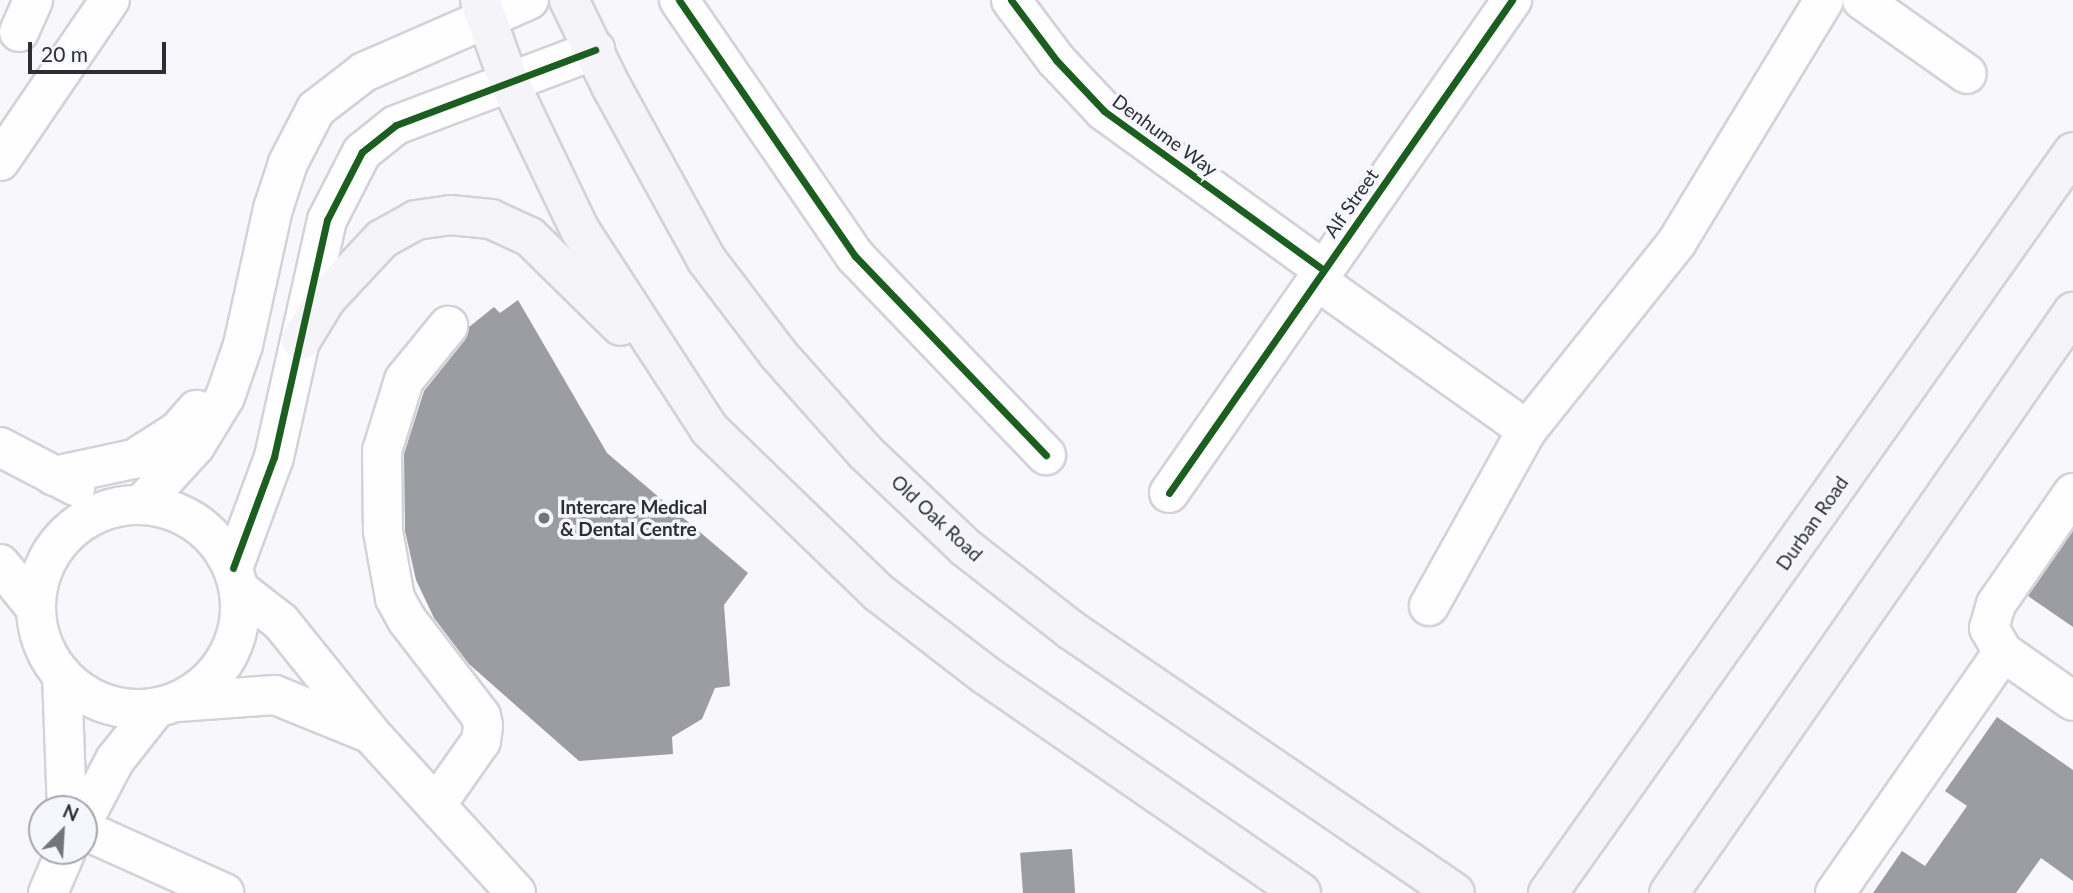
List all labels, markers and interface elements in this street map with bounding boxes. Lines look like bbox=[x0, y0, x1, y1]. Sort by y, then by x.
scale bar bbox=[32, 28, 170, 72]
text: 20 m bbox=[41, 41, 88, 66]
street label: Denhume Way bbox=[1108, 89, 1222, 181]
street label: Alf Street bbox=[1319, 164, 1383, 242]
street label: Old Oak Road bbox=[887, 470, 987, 566]
street label: Durban Road bbox=[1771, 472, 1853, 574]
place label: Intercare Medical & Dental Centre bbox=[560, 496, 707, 540]
marker: Intercare Medical & Dental Centre bbox=[534, 508, 554, 528]
north arrow bbox=[28, 795, 98, 865]
text: N bbox=[60, 799, 82, 826]

